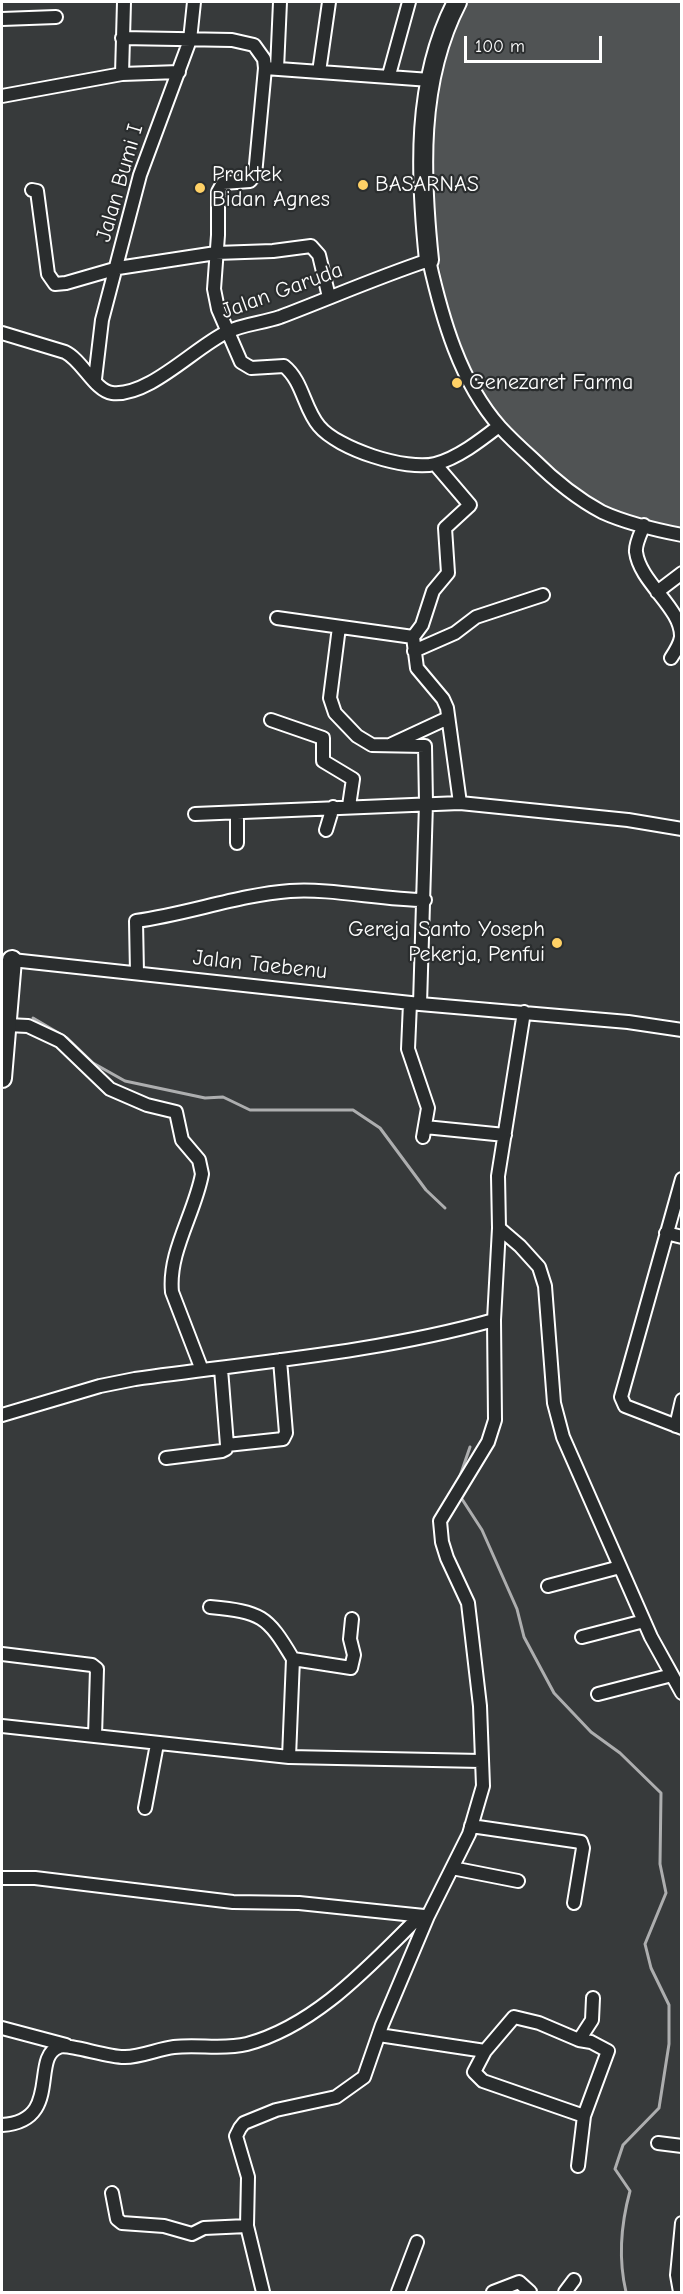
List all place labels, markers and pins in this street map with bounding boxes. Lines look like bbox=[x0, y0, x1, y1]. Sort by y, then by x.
place label: Praktek Bidan Agnes bbox=[212, 162, 330, 214]
place label: BASARNAS bbox=[375, 172, 479, 198]
marker: BASARNAS bbox=[356, 178, 370, 192]
marker: Praktek Bidan Agnes bbox=[193, 181, 207, 195]
place label: Genezaret Farma bbox=[469, 370, 633, 396]
marker: Genezaret Farma bbox=[450, 376, 464, 390]
place label: Gereja Santo Yoseph Pekerja, Penfui bbox=[348, 917, 545, 968]
marker: Gereja Santo Yoseph Pekerja, Penfui bbox=[550, 936, 564, 950]

